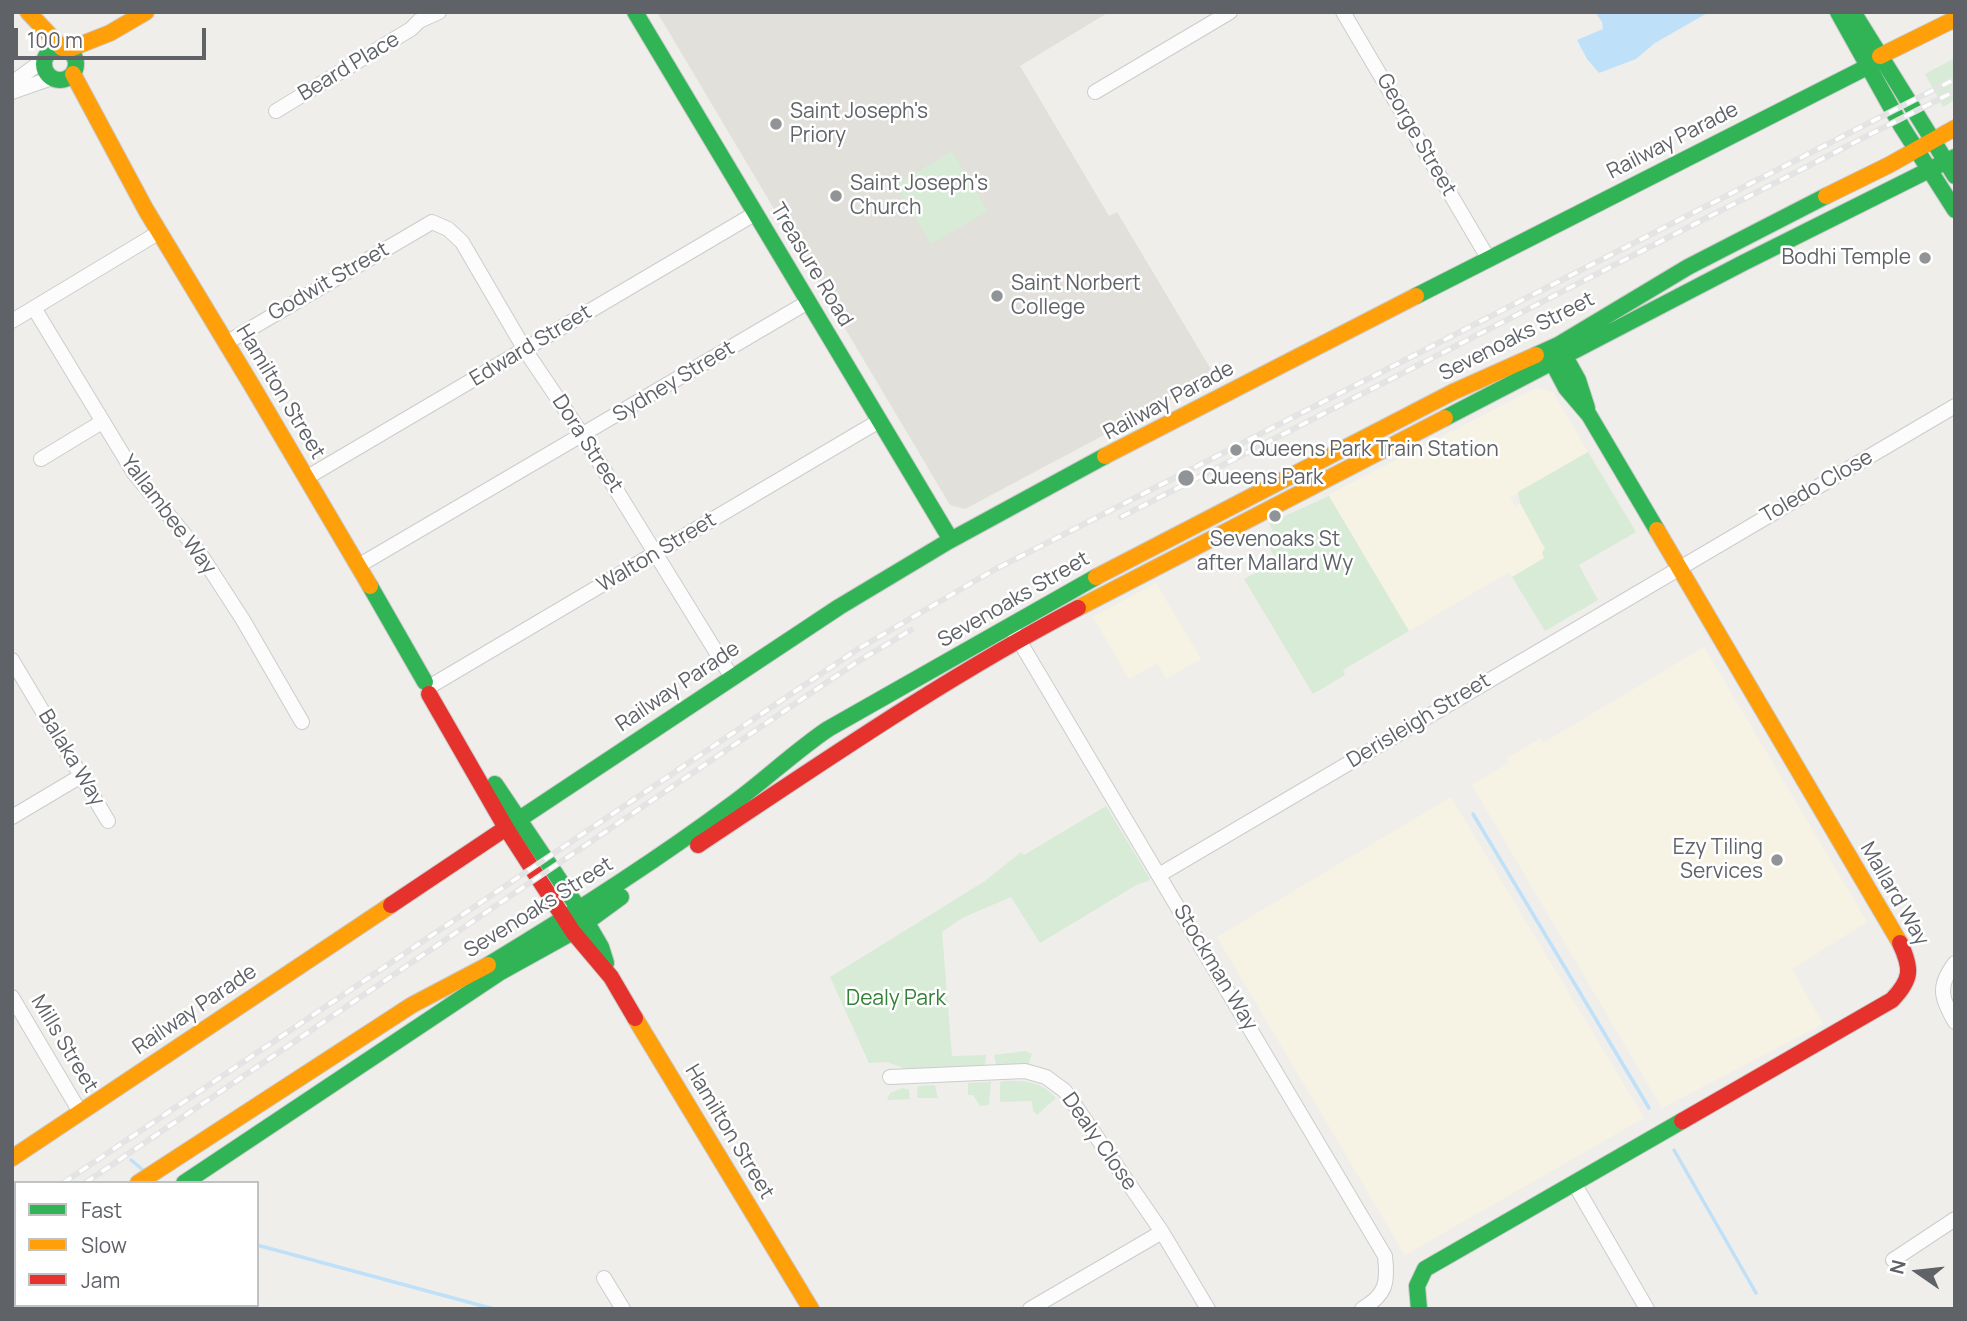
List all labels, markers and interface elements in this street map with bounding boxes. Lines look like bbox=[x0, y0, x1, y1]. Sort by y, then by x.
scale bar bbox=[18, 14, 210, 58]
text: 100 m bbox=[27, 26, 83, 54]
street label: Beard Place bbox=[294, 27, 404, 107]
street label: George Street bbox=[1371, 69, 1461, 201]
street label: Railway Parade bbox=[1603, 97, 1743, 185]
place label: Saint Joseph's Priory bbox=[790, 99, 928, 149]
marker: Saint Joseph's Priory bbox=[768, 116, 784, 132]
place label: Saint Joseph's Church bbox=[850, 171, 988, 221]
marker: Saint Joseph's Church bbox=[828, 188, 844, 204]
street label: Treasure Road bbox=[764, 199, 858, 331]
street label: Godwit Street bbox=[264, 237, 394, 327]
place label: Bodhi Temple bbox=[1781, 245, 1911, 271]
marker: Bodhi Temple bbox=[1917, 250, 1933, 266]
place label: Saint Norbert College bbox=[1011, 271, 1141, 321]
street label: Sevenoaks Street bbox=[1435, 287, 1599, 387]
marker: Saint Norbert College bbox=[989, 288, 1005, 304]
street label: Edward Street bbox=[466, 300, 596, 392]
street label: Hamilton Street bbox=[230, 320, 330, 464]
street label: Sydney Street bbox=[609, 336, 739, 428]
street label: Railway Parade bbox=[1100, 356, 1238, 446]
street label: Dora Street bbox=[546, 391, 628, 497]
place label: Queens Park Train Station bbox=[1250, 437, 1499, 463]
marker: Queens Park Train Station bbox=[1228, 442, 1244, 458]
street label: Toledo Close bbox=[1757, 445, 1877, 529]
street label: Yallambee Way bbox=[115, 450, 221, 580]
place label: Queens Park bbox=[1202, 465, 1323, 491]
marker: Queens Park bbox=[1176, 468, 1196, 488]
street label: Walton Street bbox=[593, 508, 721, 598]
marker: Sevenoaks St after Mallard Wy bbox=[1267, 508, 1283, 524]
place label: Sevenoaks St after Mallard Wy bbox=[1197, 527, 1353, 577]
street label: Sevenoaks Street bbox=[934, 546, 1094, 654]
street label: Railway Parade bbox=[611, 636, 745, 738]
street label: Derisleigh Street bbox=[1343, 668, 1495, 774]
street label: Balaka Way bbox=[32, 705, 110, 811]
place label: Ezy Tiling Services bbox=[1673, 835, 1763, 885]
street label: Mallard Way bbox=[1854, 838, 1934, 950]
street label: Sevenoaks Street bbox=[460, 852, 618, 964]
marker: Ezy Tiling Services bbox=[1769, 852, 1785, 868]
street label: Stockman Way bbox=[1168, 900, 1262, 1036]
street label: Railway Parade bbox=[128, 959, 262, 1061]
park label: Dealy Park bbox=[846, 986, 946, 1012]
street label: Mills Street bbox=[25, 991, 103, 1097]
street label: Hamilton Street bbox=[679, 1060, 779, 1204]
street label: Dealy Close bbox=[1056, 1088, 1142, 1196]
legend bbox=[14, 1181, 259, 1307]
text: Fast bbox=[81, 1196, 122, 1224]
text: Slow bbox=[81, 1231, 127, 1259]
north arrow bbox=[1883, 1237, 1953, 1307]
text: N bbox=[1883, 1257, 1912, 1277]
text: Jam bbox=[81, 1266, 120, 1294]

